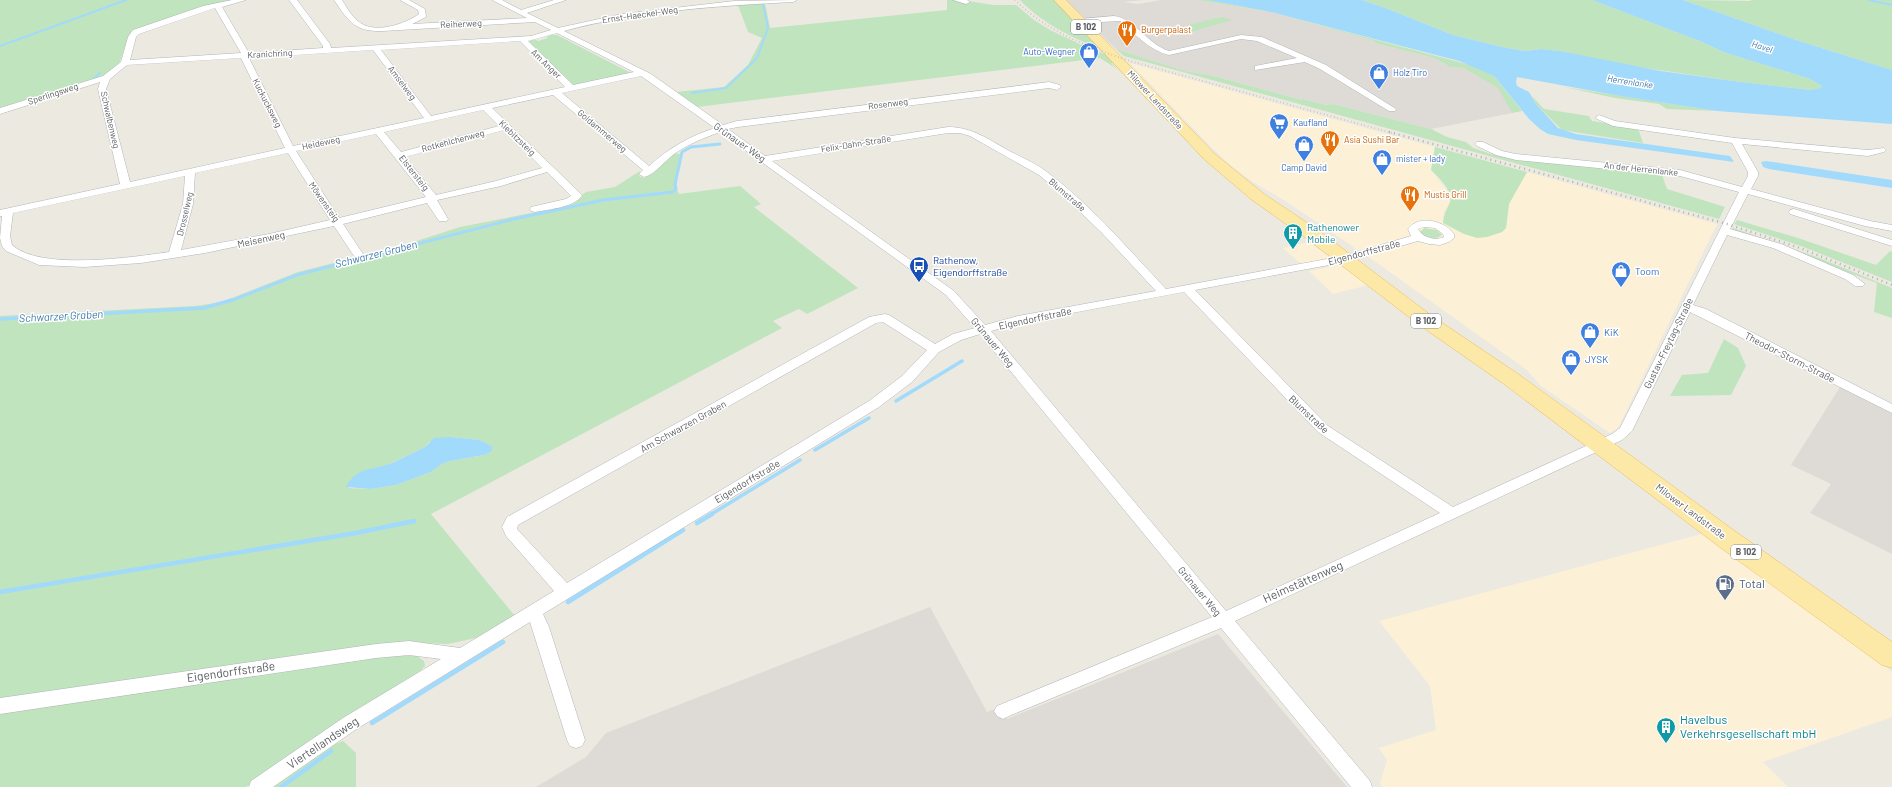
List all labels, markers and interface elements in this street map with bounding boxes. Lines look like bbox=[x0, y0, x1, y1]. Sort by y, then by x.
street label: Ernst-Haeckel-Weg bbox=[601, 4, 679, 25]
street label: Reiherweg bbox=[440, 17, 482, 30]
restaurant icon: Burgerpalast bbox=[1116, 19, 1138, 47]
road number: B 102 bbox=[1071, 20, 1101, 34]
place label: Burgerpalast bbox=[1141, 24, 1191, 35]
water label: Havel bbox=[1750, 38, 1774, 55]
shop icon: Auto-Wegner bbox=[1078, 41, 1100, 69]
place label: Auto-Wegner bbox=[1023, 46, 1076, 57]
street label: Kranichring bbox=[247, 47, 293, 60]
street label: Am Anger bbox=[529, 47, 564, 81]
shop icon: Holz Tiro bbox=[1368, 62, 1390, 90]
street label: Amselweg bbox=[386, 63, 419, 102]
place label: Holz Tiro bbox=[1393, 67, 1427, 78]
street label: Milower Landstraße bbox=[1125, 68, 1186, 131]
water label: Herrenlanke bbox=[1606, 72, 1654, 91]
street label: Kuckucksweg bbox=[250, 76, 285, 129]
street label: Sperlingsweg bbox=[26, 80, 80, 107]
street label: Schwalbenweg bbox=[99, 90, 122, 150]
street label: Rosenweg bbox=[867, 96, 909, 111]
street label: Goldammerweg bbox=[575, 107, 629, 155]
supermarket icon: Kaufland bbox=[1268, 112, 1290, 140]
place label: Kaufland bbox=[1293, 117, 1328, 128]
street label: Kiebitzsteig bbox=[497, 118, 538, 158]
street label: Grünauer Weg bbox=[712, 120, 768, 164]
street label: Rotkehlchenweg bbox=[420, 127, 486, 154]
restaurant icon: Asia Sushi Bar bbox=[1319, 129, 1341, 157]
street label: Felix-Dahn-Straße bbox=[820, 132, 892, 154]
street label: Heideweg bbox=[301, 133, 341, 152]
shop icon: Camp David bbox=[1293, 134, 1315, 162]
place label: Asia Sushi Bar bbox=[1344, 134, 1400, 145]
shop icon: mister + lady bbox=[1371, 148, 1393, 176]
street label: Elstersteig bbox=[397, 153, 432, 193]
place label: mister + lady bbox=[1396, 153, 1445, 164]
street label: An der Herrenlanke bbox=[1603, 159, 1679, 178]
place label: Camp David bbox=[1281, 162, 1327, 173]
street label: Blumstraße bbox=[1047, 176, 1088, 214]
street label: Möwensteig bbox=[307, 180, 342, 224]
restaurant icon: Mustis Grill bbox=[1399, 184, 1421, 212]
place label: Mustis Grill bbox=[1424, 189, 1467, 200]
street label: Drosselweg bbox=[174, 191, 195, 237]
place label: Rathenower Mobile bbox=[1307, 221, 1359, 245]
building icon: Rathenower Mobile bbox=[1282, 222, 1304, 250]
street label: Meisenweg bbox=[236, 228, 286, 250]
water label: Schwarzer Graben bbox=[333, 237, 419, 270]
street label: Eigendorffstraße bbox=[1327, 237, 1401, 267]
place label: Rathenow, Eigendorffstraße bbox=[933, 254, 1007, 278]
bus stop icon: Rathenow, Eigendorffstraße bbox=[908, 255, 930, 283]
shop icon: Toom bbox=[1610, 260, 1632, 288]
place label: Toom bbox=[1635, 265, 1659, 277]
street label: Gustav-Freytag-Straße bbox=[1641, 296, 1695, 390]
street label: Eigendorffstraße bbox=[997, 304, 1073, 332]
water label: Schwarzer Graben bbox=[18, 307, 104, 324]
road number: B 102 bbox=[1411, 314, 1441, 328]
street label: Grünauer Weg bbox=[969, 315, 1017, 369]
shop icon: KiK bbox=[1579, 321, 1601, 349]
place label: KiK bbox=[1604, 326, 1619, 338]
street label: Theodor-Storm-Straße bbox=[1743, 329, 1837, 385]
shop icon: JYSK bbox=[1560, 348, 1582, 376]
place label: JYSK bbox=[1585, 353, 1608, 365]
street label: Blumstraße bbox=[1287, 392, 1331, 436]
street label: Am Schwarzen Graben bbox=[638, 397, 728, 455]
street label: Eigendorffstraße bbox=[712, 457, 782, 505]
street label: Milower Landstraße bbox=[1653, 481, 1729, 541]
road number: B 102 bbox=[1731, 545, 1761, 559]
street label: Heimstättenweg bbox=[1260, 557, 1345, 605]
street label: Grünauer Weg bbox=[1176, 564, 1224, 618]
fuel station icon: Total bbox=[1714, 573, 1736, 601]
place label: Total bbox=[1739, 576, 1765, 590]
street label: Eigendorffstraße bbox=[186, 658, 276, 684]
place label: Havelbus Verkehrsgesellschaft mbH bbox=[1680, 712, 1816, 740]
street label: Viertellandsweg bbox=[284, 713, 361, 771]
building icon: Havelbus Verkehrsgesellschaft mbH bbox=[1655, 716, 1677, 744]

